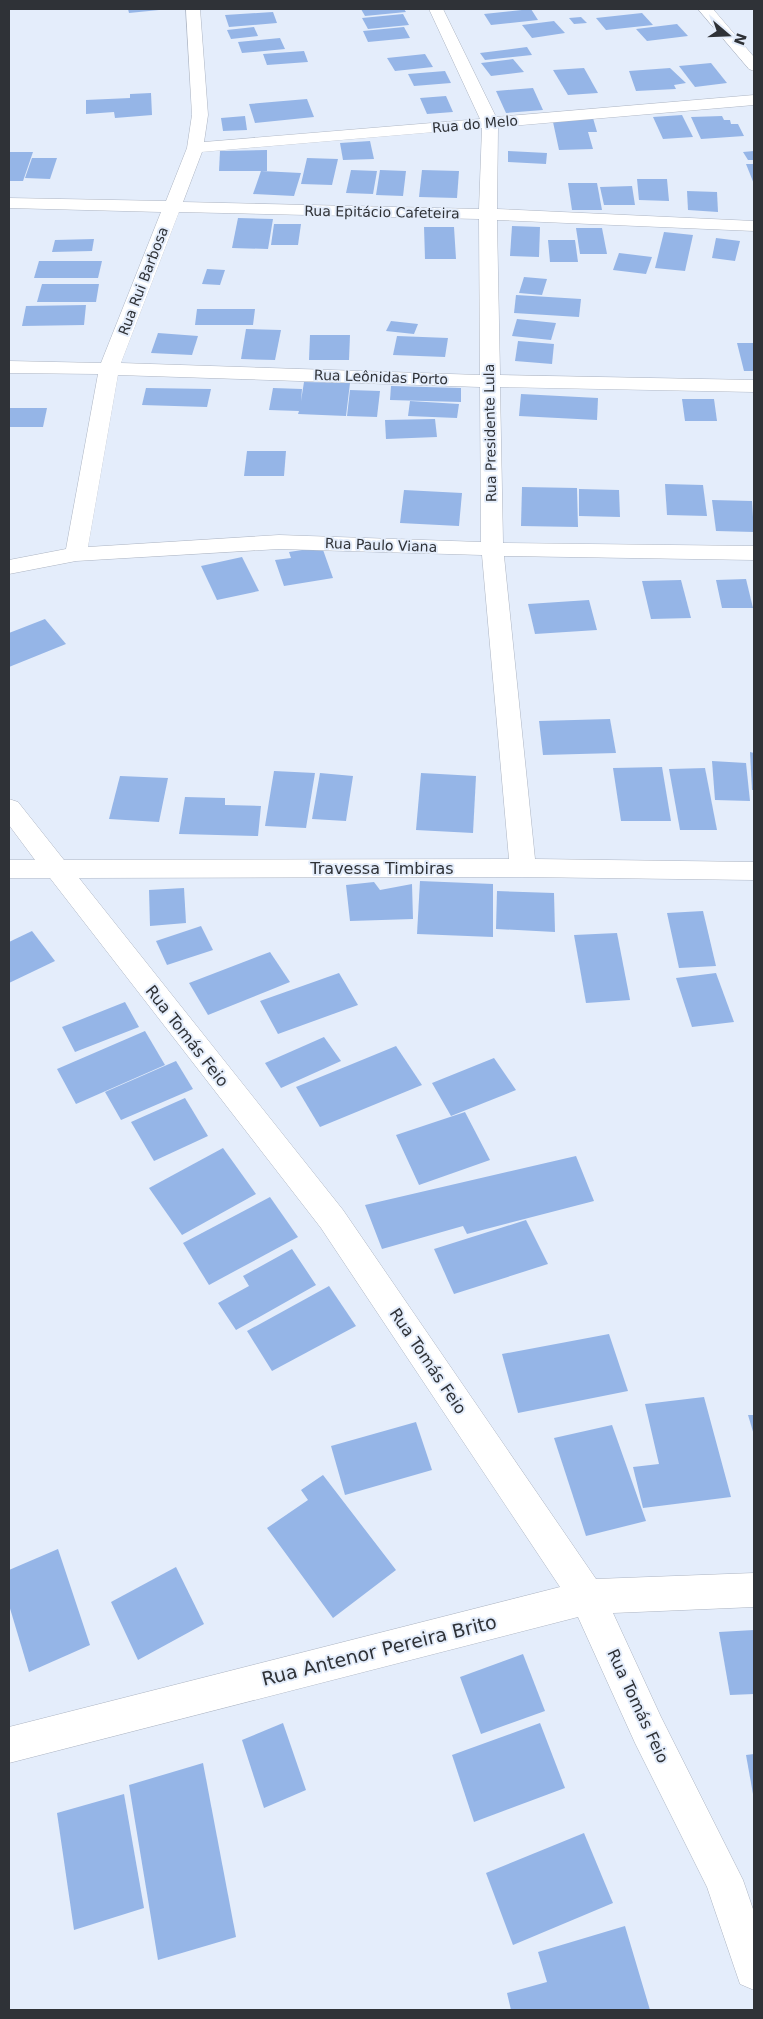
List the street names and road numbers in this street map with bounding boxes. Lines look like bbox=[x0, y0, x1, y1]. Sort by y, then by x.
street label: Rua do Melo bbox=[431, 112, 519, 136]
street label: Rua Epitácio Cafeteira bbox=[304, 203, 460, 221]
street label: Rua Rui Barbosa bbox=[115, 225, 171, 337]
street label: Rua Presidente Lula bbox=[481, 364, 499, 502]
street label: Rua Leônidas Porto bbox=[314, 367, 448, 387]
street label: Rua Paulo Viana bbox=[325, 535, 437, 555]
street label: Travessa Timbiras bbox=[309, 859, 454, 878]
street label: Rua Tomás Feio bbox=[141, 981, 233, 1091]
street label: Rua Tomás Feio bbox=[386, 1304, 470, 1418]
street label: Rua Antenor Pereira Brito bbox=[259, 1610, 499, 1690]
street label: Rua Tomás Feio bbox=[603, 1646, 673, 1766]

